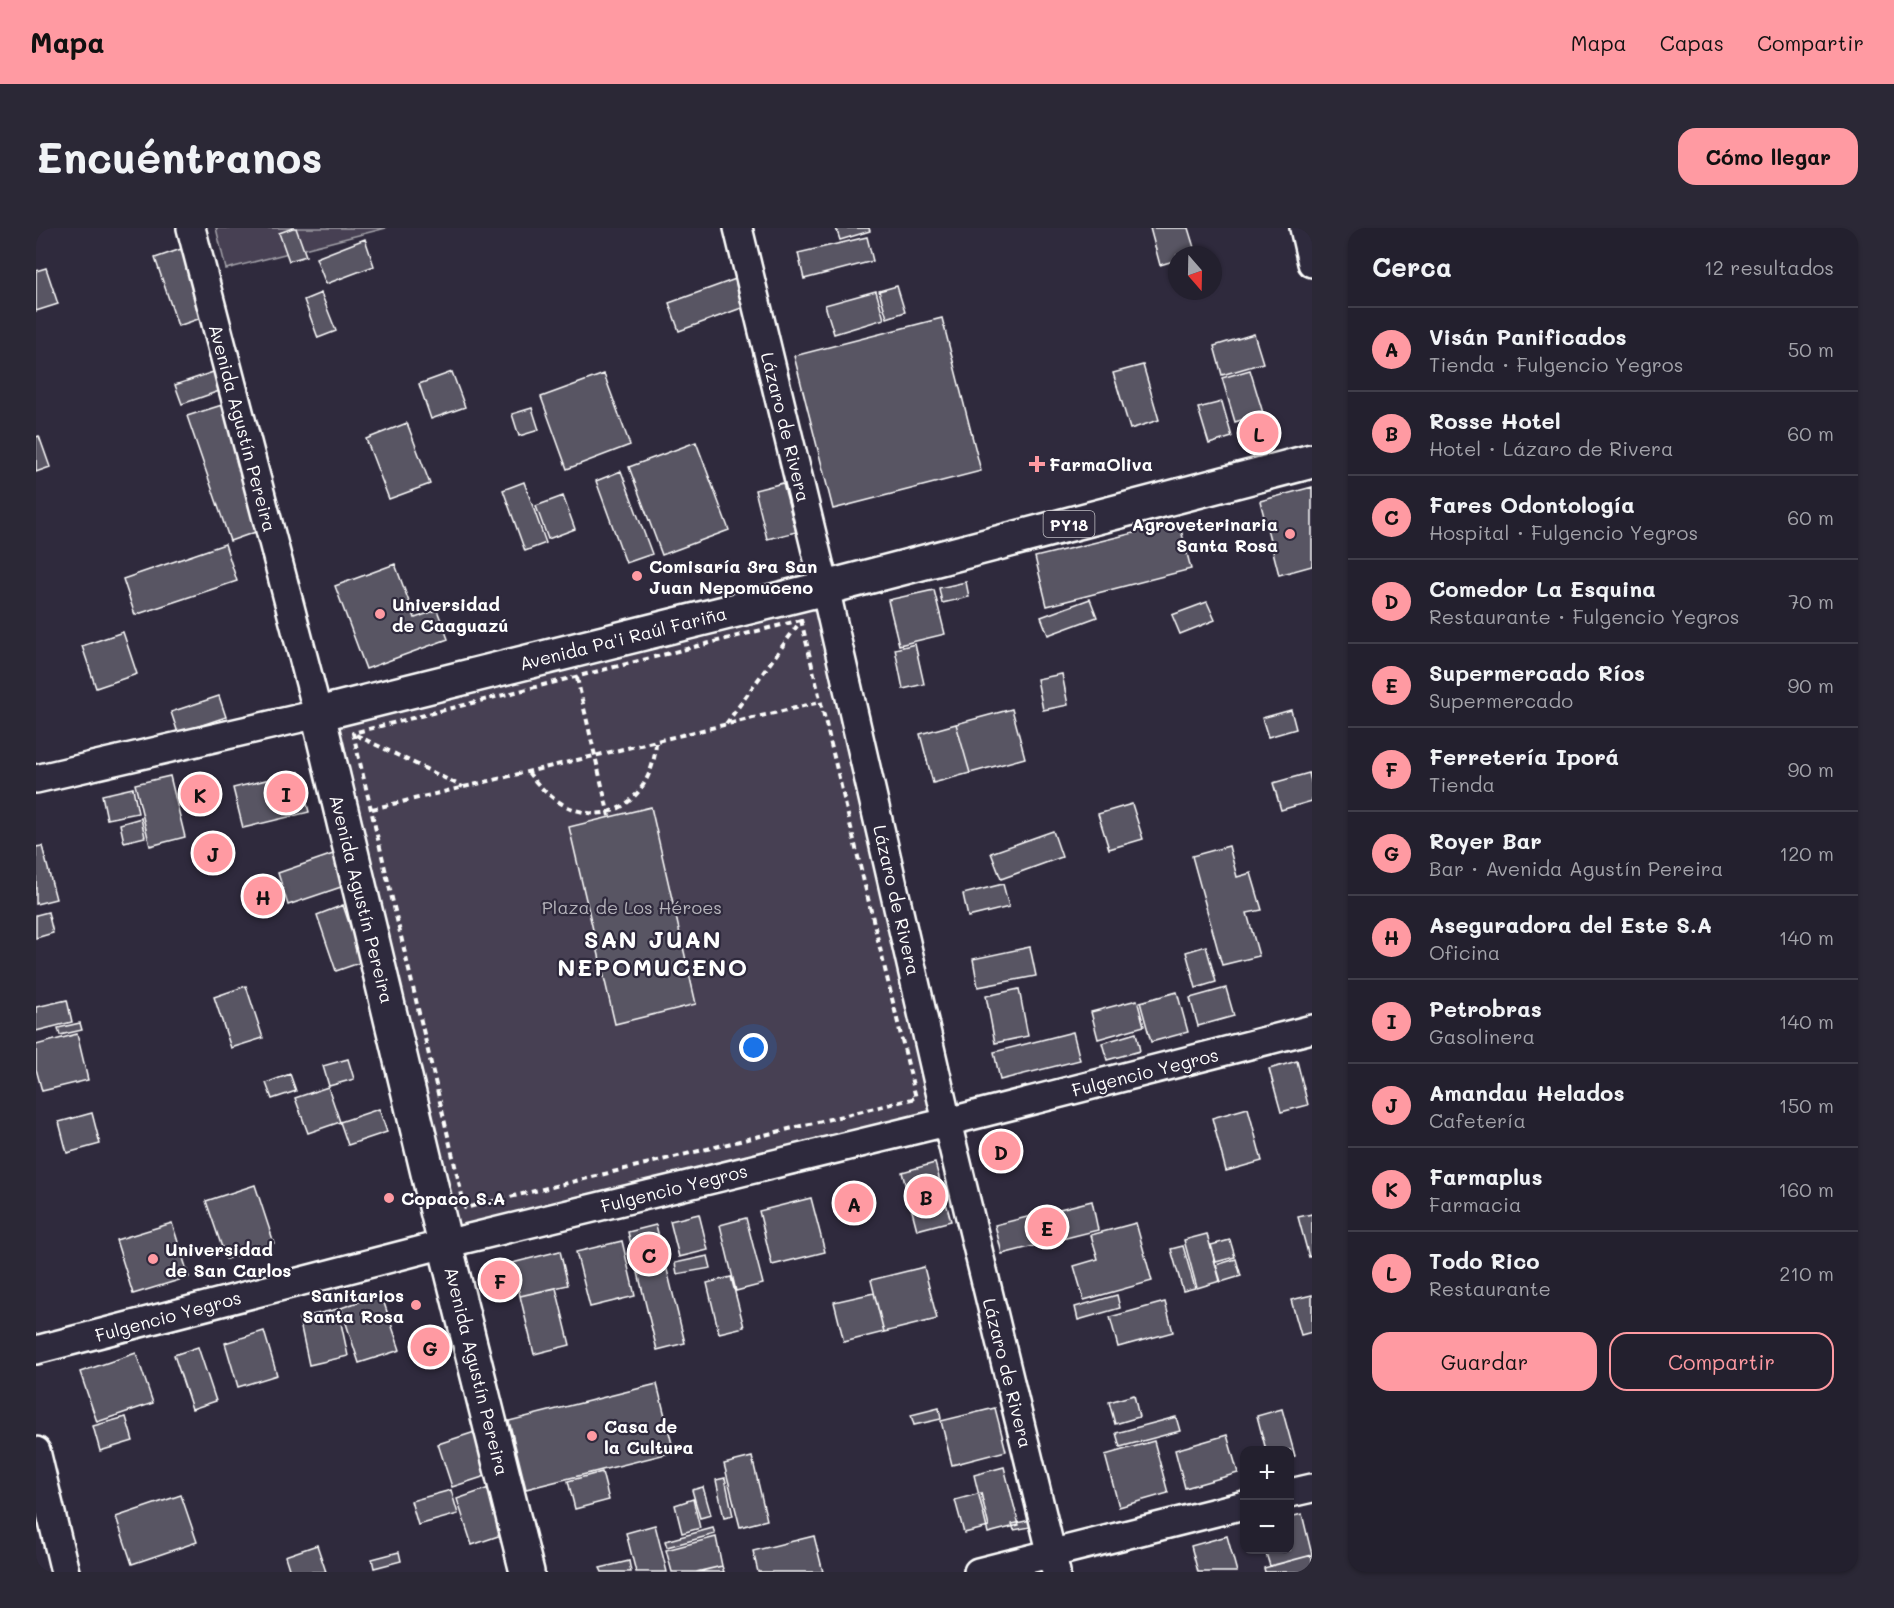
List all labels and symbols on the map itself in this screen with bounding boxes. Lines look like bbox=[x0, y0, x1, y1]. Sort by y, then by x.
north arrow bbox=[1168, 246, 1222, 300]
street label: Avenida Agustín Pereira bbox=[204, 322, 282, 534]
street label: Lázaro de Rivera bbox=[756, 350, 816, 504]
pin: L bbox=[1240, 410, 1278, 456]
place label: FarmaOliva bbox=[1049, 452, 1153, 476]
marker: FarmaOliva bbox=[1030, 457, 1044, 471]
road number: PY18 bbox=[1044, 511, 1094, 537]
place label: Agroveterinaria Santa Rosa bbox=[1132, 512, 1278, 557]
marker: Agroveterinaria Santa Rosa bbox=[1283, 527, 1297, 541]
place label: Comisaría 3ra San Juan Nepomuceno bbox=[649, 554, 817, 599]
marker: Comisaría 3ra San Juan Nepomuceno bbox=[630, 569, 644, 583]
place label: Universidad de Caaguazú bbox=[392, 592, 509, 637]
street label: Avenida Pa'i Raúl Fariña bbox=[517, 601, 729, 675]
marker: Universidad de Caaguazú bbox=[373, 607, 387, 621]
pin: I bbox=[266, 770, 306, 816]
pin: K bbox=[180, 772, 220, 816]
street label: Avenida Agustín Pereira bbox=[324, 792, 400, 1006]
street label: Lázaro de Rivera bbox=[868, 822, 926, 978]
pin: J bbox=[194, 830, 232, 876]
pin: H bbox=[244, 874, 282, 918]
park label: Plaza de Los Héroes bbox=[542, 895, 722, 919]
district label: SAN JUAN NEPOMUCENO bbox=[557, 923, 749, 982]
your location bbox=[739, 1033, 768, 1062]
street label: Fulgencio Yegros bbox=[1069, 1042, 1221, 1102]
pin: D bbox=[982, 1128, 1020, 1174]
street label: Fulgencio Yegros bbox=[598, 1158, 750, 1218]
pin: B bbox=[906, 1174, 946, 1218]
pin: A bbox=[834, 1180, 874, 1226]
place label: Copaco S.A bbox=[401, 1186, 505, 1210]
marker: Copaco S.A bbox=[382, 1191, 396, 1205]
pin: E bbox=[1028, 1204, 1066, 1250]
pin: C bbox=[630, 1232, 668, 1276]
place label: Universidad de San Carlos bbox=[165, 1237, 291, 1282]
marker: Universidad de San Carlos bbox=[146, 1252, 160, 1266]
pin: F bbox=[480, 1258, 520, 1302]
street label: Avenida Agustín Pereira bbox=[439, 1264, 515, 1478]
place label: Sanitarios Santa Rosa bbox=[302, 1283, 404, 1328]
street label: Fulgencio Yegros bbox=[92, 1285, 244, 1347]
street label: Lázaro de Rivera bbox=[978, 1296, 1038, 1450]
marker: Sanitarios Santa Rosa bbox=[409, 1298, 423, 1312]
pin: G bbox=[410, 1324, 450, 1370]
place label: Casa de la Cultura bbox=[604, 1414, 694, 1459]
marker: Casa de la Cultura bbox=[585, 1429, 599, 1443]

